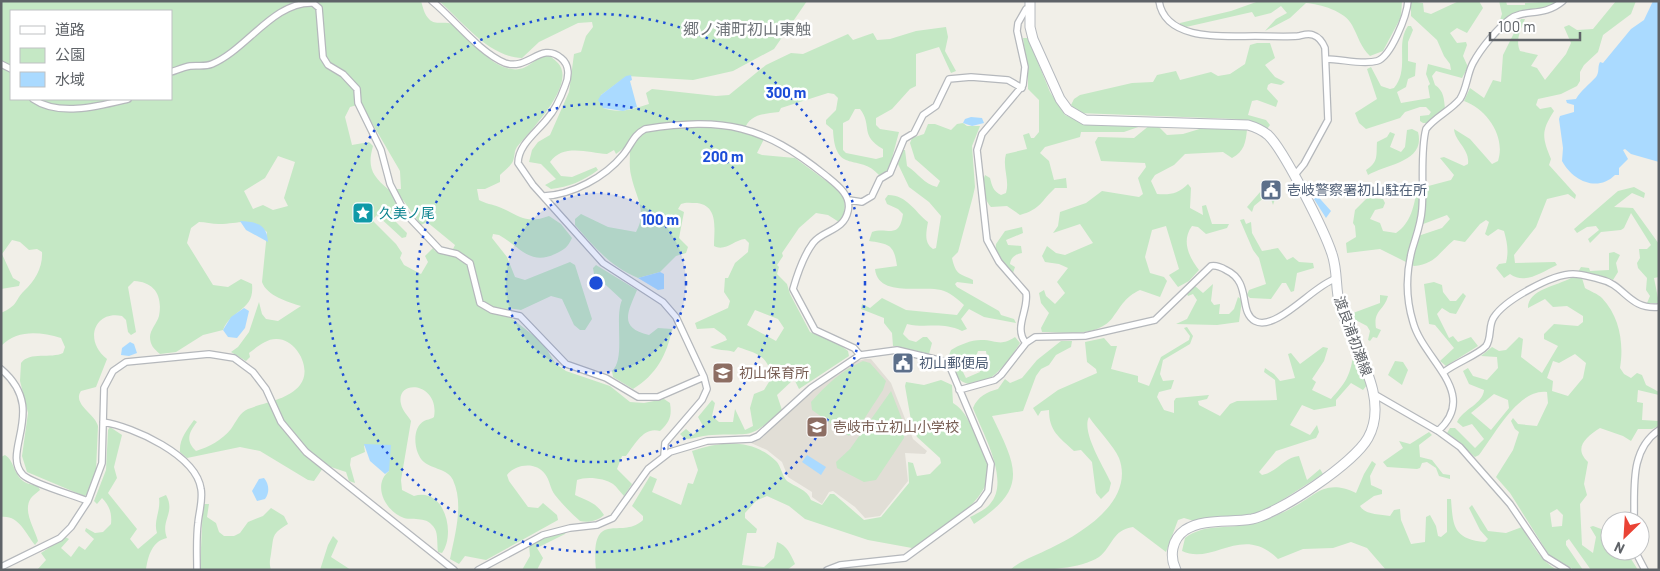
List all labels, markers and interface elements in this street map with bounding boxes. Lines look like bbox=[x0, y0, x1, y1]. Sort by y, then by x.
legend bbox=[10, 10, 172, 100]
scale bar bbox=[1490, 10, 1580, 42]
text: 100 m bbox=[1498, 17, 1536, 35]
district label: 郷ノ浦町初山東触 bbox=[683, 19, 811, 38]
text: 道路 bbox=[55, 20, 85, 38]
text: 公園 bbox=[55, 45, 85, 63]
text: 水域 bbox=[55, 70, 85, 88]
text: 300 m bbox=[766, 83, 806, 101]
text: 200 m bbox=[702, 147, 744, 165]
public building icon: 壱岐警察署初山駐在所 bbox=[1259, 178, 1283, 202]
place label: 壱岐警察署初山駐在所 bbox=[1287, 181, 1427, 198]
place icon: 久美ノ尾 bbox=[351, 201, 375, 225]
place label: 久美ノ尾 bbox=[379, 204, 435, 221]
text: 100 m bbox=[641, 210, 679, 228]
centre of rings bbox=[587, 274, 605, 292]
street label: 渡良浦初瀬線 bbox=[1331, 293, 1376, 378]
public building icon: 初山郵便局 bbox=[891, 351, 915, 375]
place label: 初山郵便局 bbox=[919, 354, 989, 371]
school or university icon: 初山保育所 bbox=[711, 361, 735, 385]
place label: 初山保育所 bbox=[739, 364, 809, 381]
school or university icon: 壱岐市立初山小学校 bbox=[805, 415, 829, 439]
place label: 壱岐市立初山小学校 bbox=[833, 418, 959, 435]
north arrow bbox=[1600, 511, 1650, 561]
text: N bbox=[1611, 539, 1627, 558]

